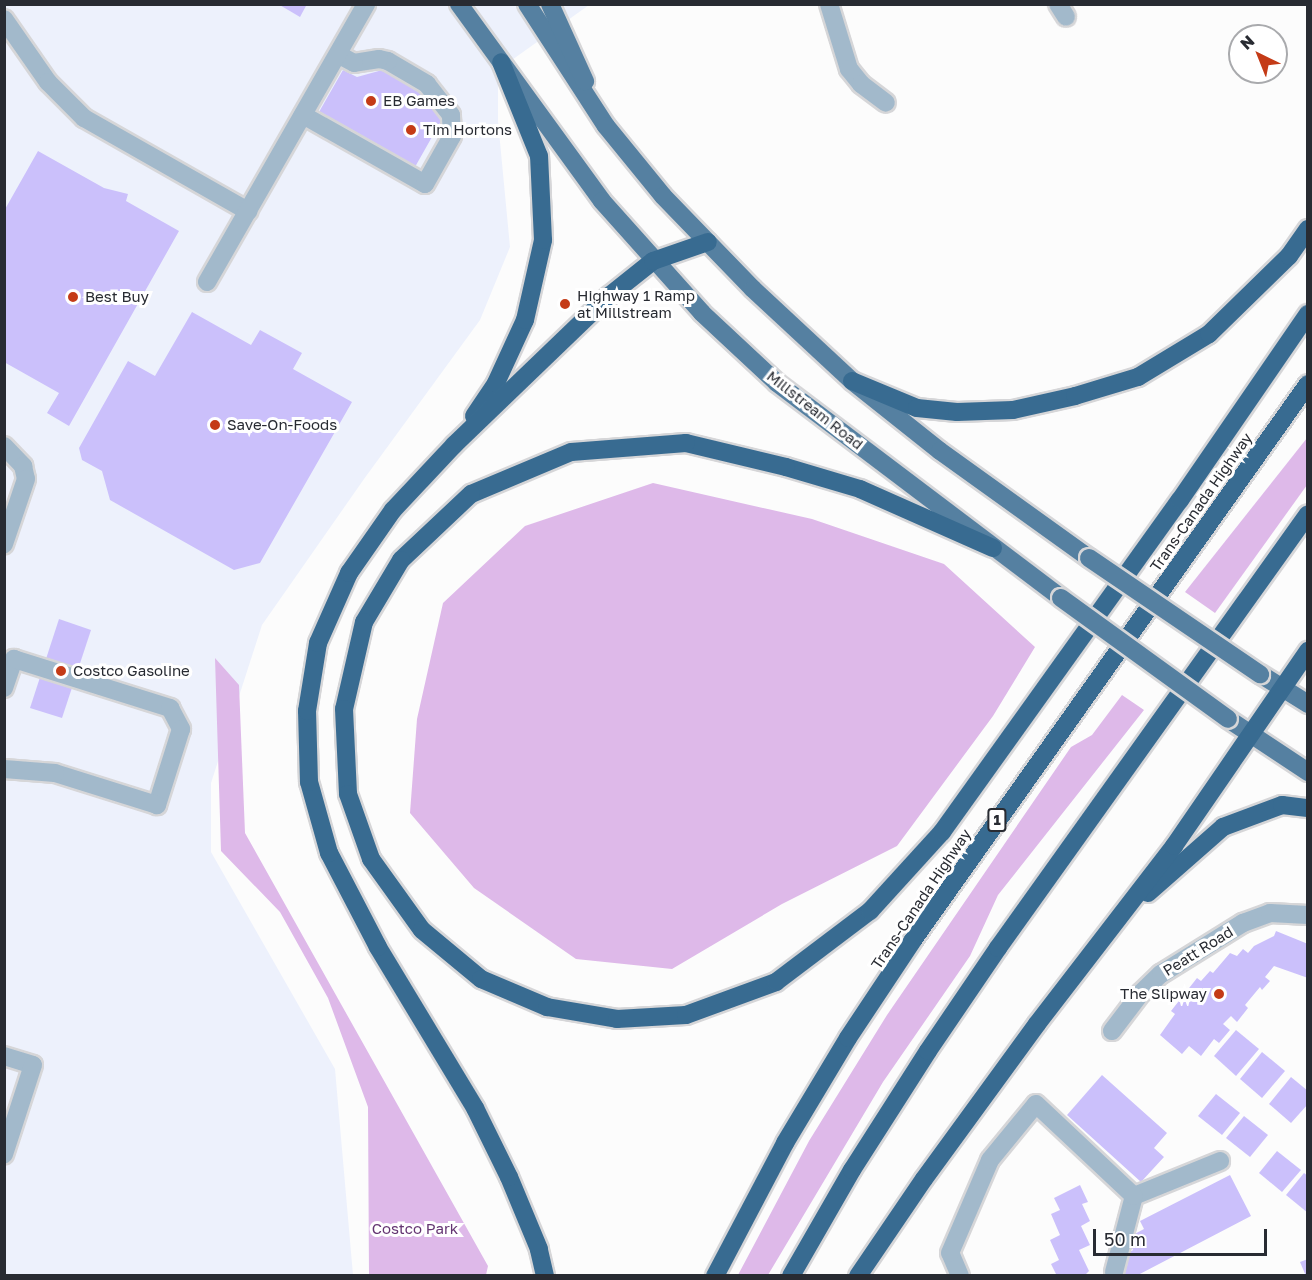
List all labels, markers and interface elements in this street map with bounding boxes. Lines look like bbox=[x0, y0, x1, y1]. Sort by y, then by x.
north arrow bbox=[1228, 24, 1288, 84]
text: N bbox=[1236, 31, 1258, 54]
place label: EB Games bbox=[383, 92, 455, 110]
marker: EB Games bbox=[364, 94, 378, 108]
place label: Tim Hortons bbox=[423, 121, 512, 139]
marker: Tim Hortons bbox=[404, 123, 418, 137]
place label: Highway 1 Ramp at Millstream bbox=[577, 286, 695, 321]
place label: Best Buy bbox=[85, 288, 149, 306]
marker: Best Buy bbox=[66, 290, 80, 304]
marker: Highway 1 Ramp at Millstream bbox=[558, 297, 572, 311]
street label: Millstream Road bbox=[763, 367, 867, 453]
place label: Save-On-Foods bbox=[227, 416, 337, 434]
marker: Save-On-Foods bbox=[208, 418, 222, 432]
street label: Trans-Canada Highway bbox=[1146, 429, 1256, 575]
place label: Costco Gasoline bbox=[73, 662, 190, 680]
marker: Costco Gasoline bbox=[54, 664, 68, 678]
road number: 1 bbox=[986, 809, 1008, 831]
street label: Trans-Canada Highway bbox=[867, 826, 975, 972]
street label: Peatt Road bbox=[1160, 922, 1236, 980]
place label: The Slipway bbox=[1120, 985, 1207, 1003]
marker: The Slipway bbox=[1212, 987, 1226, 1001]
scale bar bbox=[1096, 1217, 1270, 1255]
park label: Costco Park bbox=[372, 1220, 458, 1238]
text: 50 m bbox=[1104, 1228, 1146, 1250]

